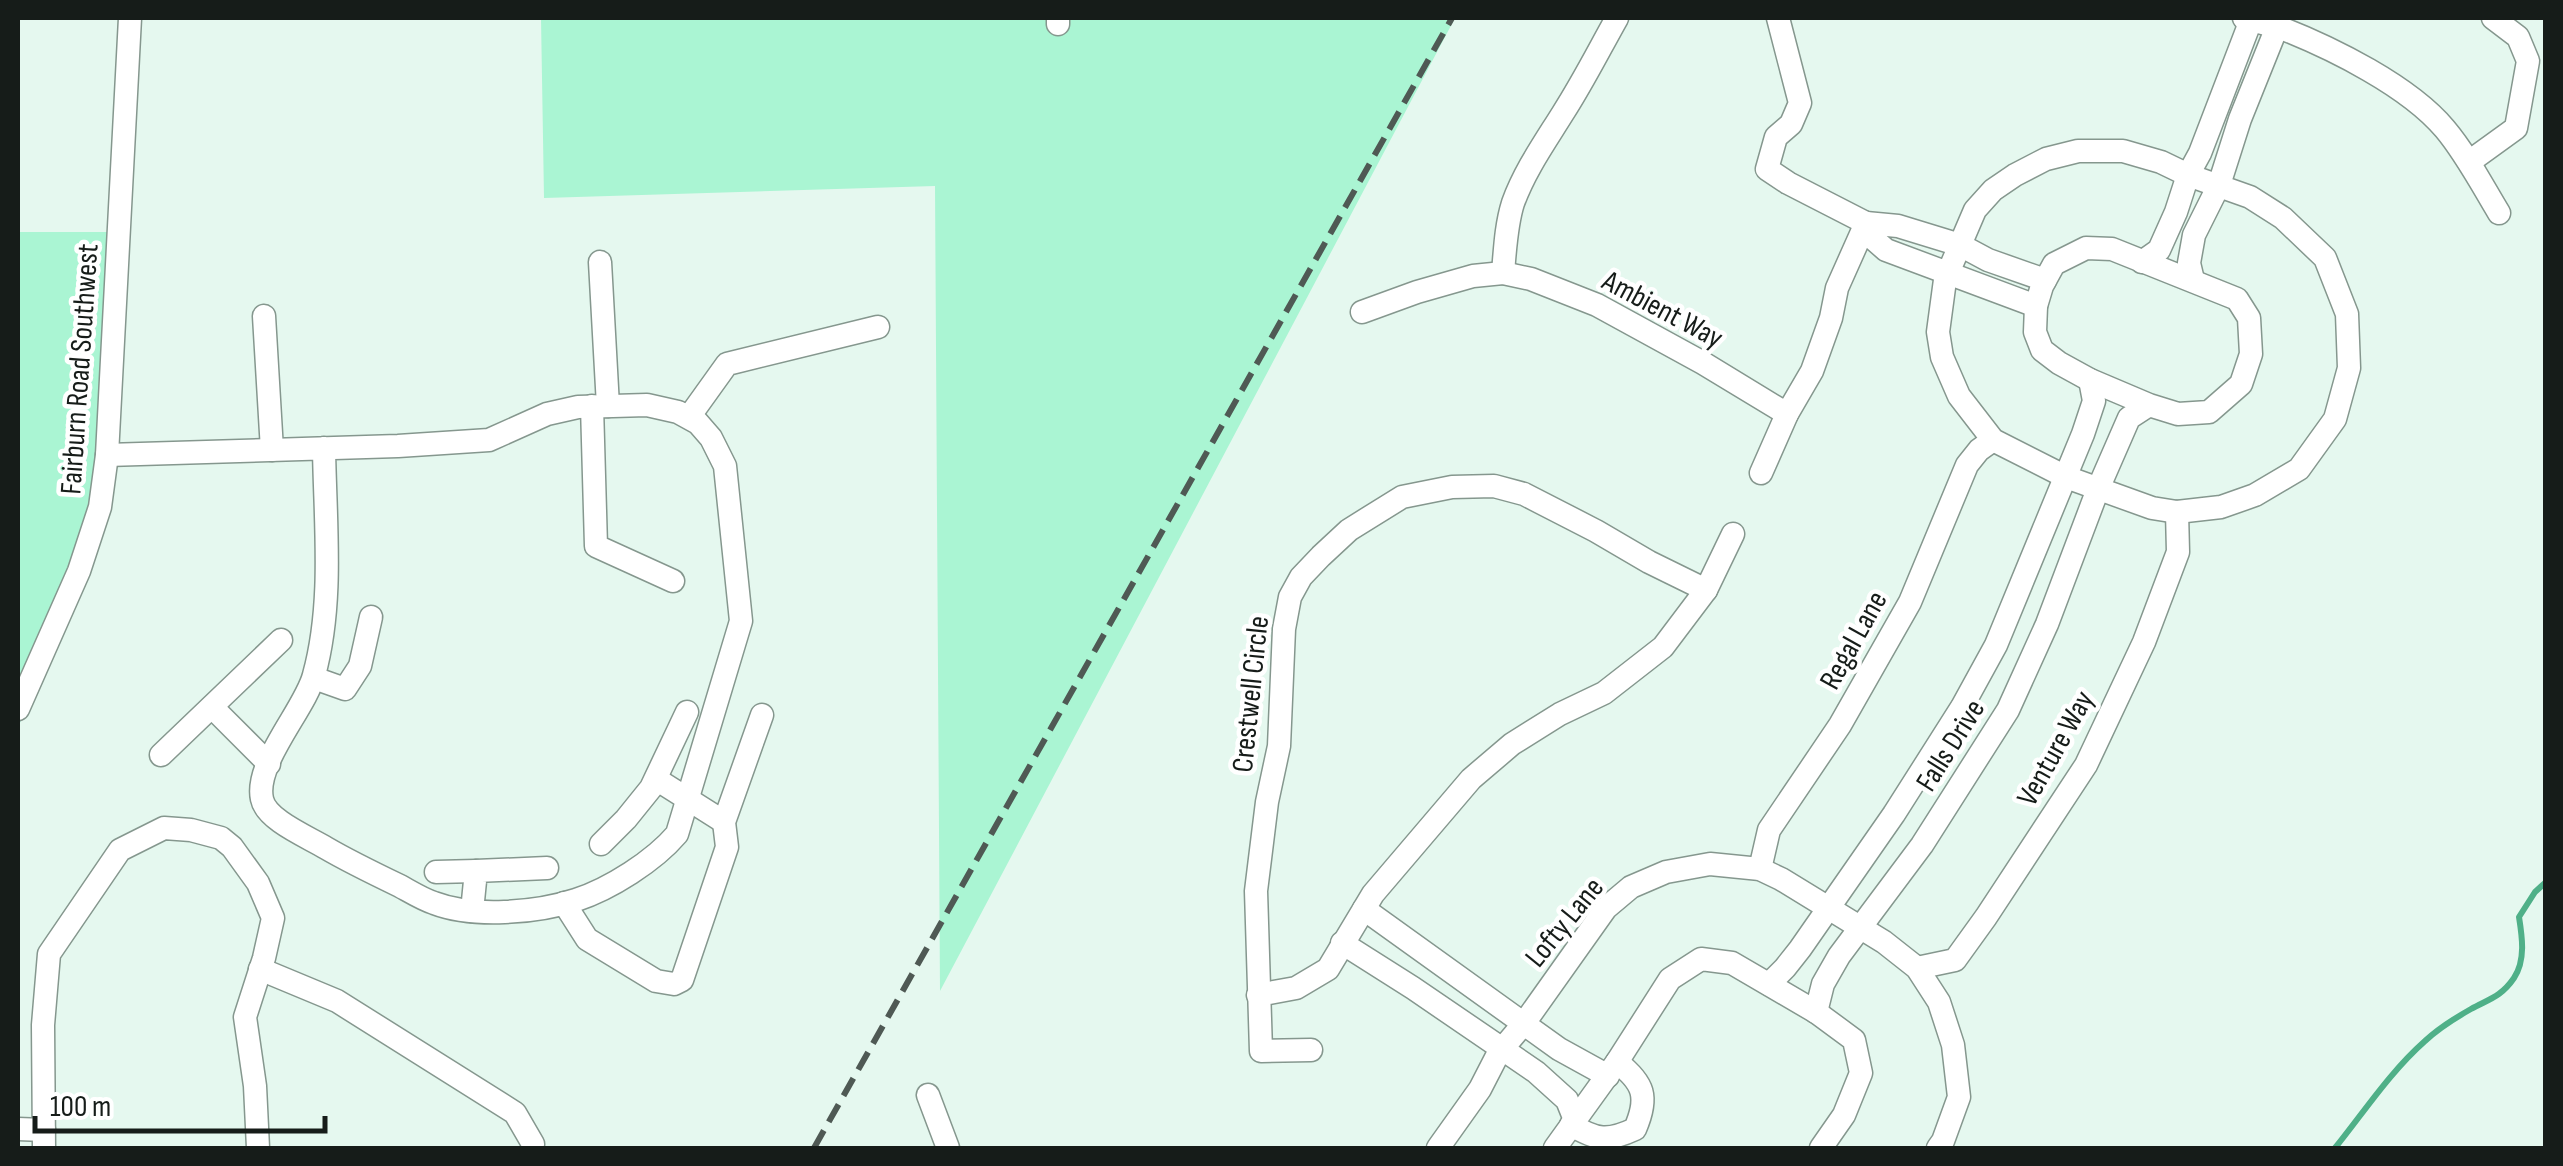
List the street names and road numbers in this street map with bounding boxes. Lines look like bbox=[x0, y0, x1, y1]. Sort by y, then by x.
street label: Fairburn Road Southwest bbox=[53, 243, 107, 496]
street label: Ambient Way bbox=[1595, 263, 1729, 357]
street label: Regal Lane bbox=[1812, 585, 1895, 696]
street label: Crestwell Circle bbox=[1225, 614, 1277, 774]
street label: Venture Way bbox=[2010, 684, 2102, 812]
street label: Falls Drive bbox=[1909, 693, 1993, 798]
street label: Lofty Lane bbox=[1518, 871, 1612, 975]

